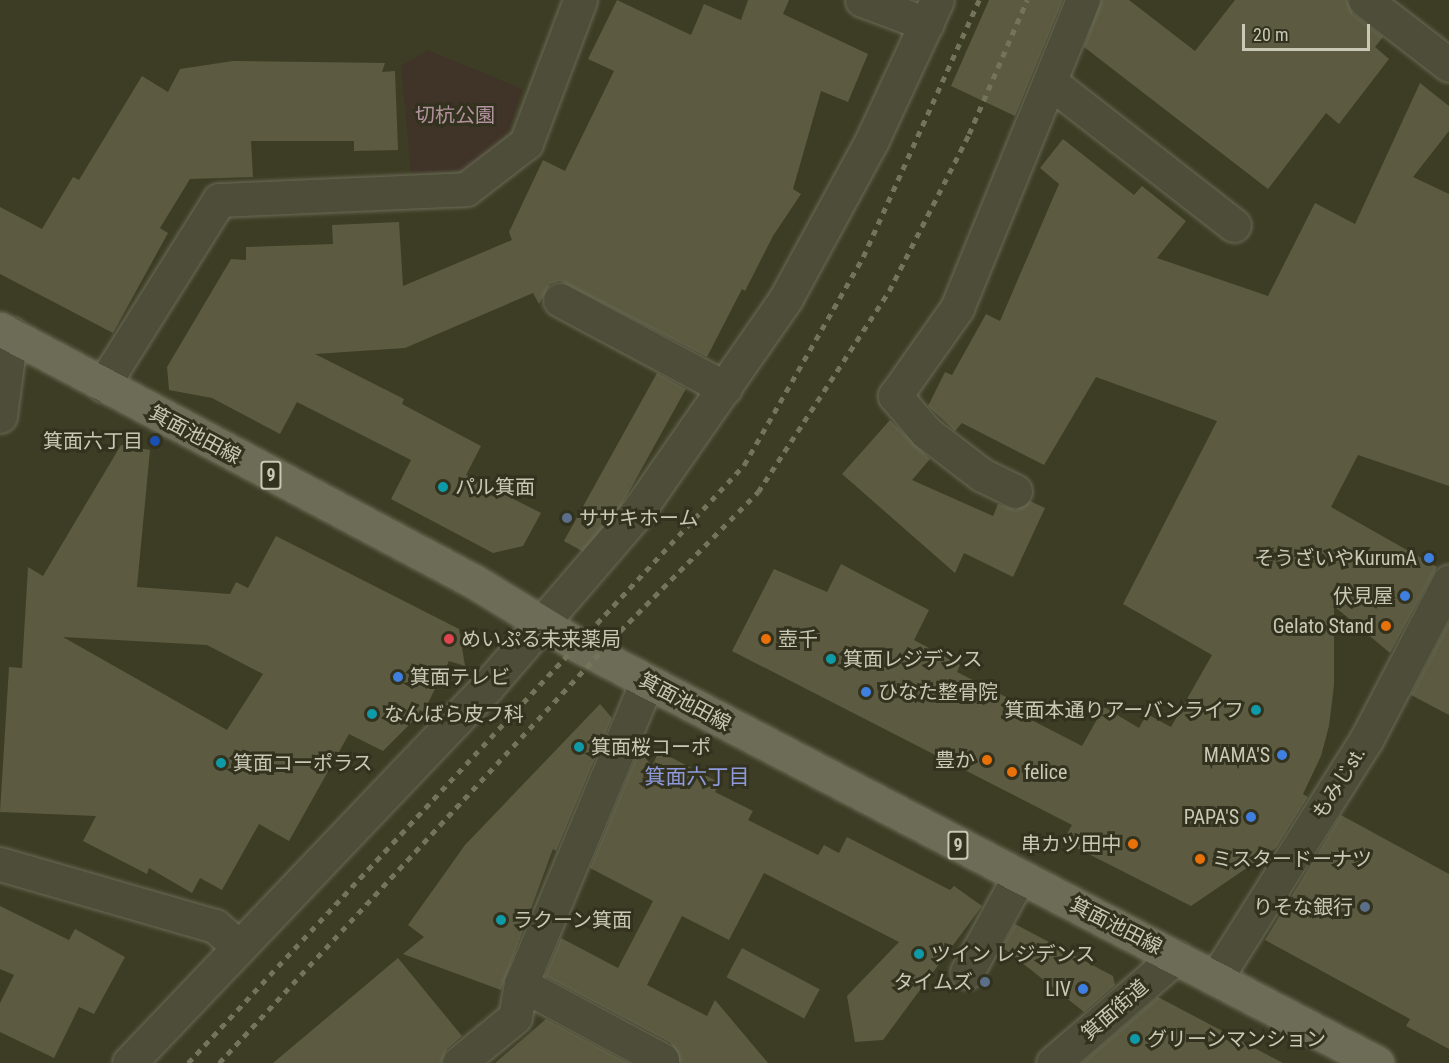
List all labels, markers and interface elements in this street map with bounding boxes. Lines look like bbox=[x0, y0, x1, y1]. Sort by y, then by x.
scale bar bbox=[1245, 12, 1372, 50]
text: 20 m bbox=[1253, 24, 1288, 45]
park label: 切杭公園 bbox=[415, 103, 495, 127]
street label: 箕面池田線 bbox=[145, 401, 245, 469]
place label: 箕面六丁目 bbox=[43, 429, 143, 453]
marker: 箕面六丁目 bbox=[148, 434, 162, 448]
road number: 9 bbox=[259, 460, 283, 490]
place label: パル箕面 bbox=[455, 475, 535, 499]
marker: パル箕面 bbox=[436, 480, 450, 494]
place label: ササキホーム bbox=[579, 506, 699, 530]
marker: ササキホーム bbox=[560, 511, 574, 525]
place label: そうざいやKurumA bbox=[1254, 546, 1417, 570]
marker: そうざいやKurumA bbox=[1422, 551, 1436, 565]
place label: 伏見屋 bbox=[1333, 584, 1393, 608]
marker: 伏見屋 bbox=[1398, 589, 1412, 603]
place label: Gelato Stand bbox=[1273, 614, 1374, 638]
marker: Gelato Stand bbox=[1379, 619, 1393, 633]
place label: めいぷる未来薬局 bbox=[461, 627, 621, 651]
place label: 壺千 bbox=[778, 627, 818, 651]
marker: めいぷる未来薬局 bbox=[442, 632, 456, 646]
marker: 壺千 bbox=[759, 632, 773, 646]
place label: 箕面レジデンス bbox=[843, 647, 983, 671]
marker: 箕面レジデンス bbox=[824, 652, 838, 666]
place label: 箕面テレビ bbox=[410, 665, 510, 689]
street label: 箕面池田線 bbox=[635, 668, 735, 736]
marker: 箕面テレビ bbox=[391, 670, 405, 684]
place label: ひなた整骨院 bbox=[878, 680, 998, 704]
marker: ひなた整骨院 bbox=[859, 685, 873, 699]
place label: 箕面本通りアーバンライフ bbox=[1005, 698, 1244, 722]
place label: なんばら皮フ科 bbox=[384, 702, 524, 726]
marker: 箕面本通りアーバンライフ bbox=[1249, 703, 1263, 717]
marker: なんばら皮フ科 bbox=[365, 707, 379, 721]
place label: 箕面桜コーポ bbox=[591, 735, 711, 759]
marker: 箕面桜コーポ bbox=[572, 740, 586, 754]
place label: MAMA'S bbox=[1204, 743, 1270, 767]
street label: もみじst. bbox=[1308, 743, 1370, 823]
place label: 豊か bbox=[935, 748, 975, 772]
marker: MAMA'S bbox=[1275, 748, 1289, 762]
place label: 箕面コーポラス bbox=[233, 751, 373, 775]
marker: 豊か bbox=[980, 753, 994, 767]
marker: 箕面コーポラス bbox=[214, 756, 228, 770]
place label: felice bbox=[1024, 760, 1067, 784]
district label: 箕面六丁目 bbox=[645, 764, 749, 790]
marker: felice bbox=[1005, 765, 1019, 779]
place label: PAPA'S bbox=[1184, 805, 1239, 829]
marker: PAPA'S bbox=[1244, 810, 1258, 824]
road number: 9 bbox=[946, 830, 970, 860]
place label: 串カツ田中 bbox=[1021, 832, 1121, 856]
marker: 串カツ田中 bbox=[1126, 837, 1140, 851]
place label: ミスタードーナツ bbox=[1212, 847, 1372, 871]
marker: ミスタードーナツ bbox=[1193, 852, 1207, 866]
street label: 箕面池田線 bbox=[1066, 893, 1166, 959]
place label: りそな銀行 bbox=[1253, 895, 1353, 919]
marker: りそな銀行 bbox=[1358, 900, 1372, 914]
place label: ラクーン箕面 bbox=[513, 908, 633, 932]
marker: ラクーン箕面 bbox=[494, 913, 508, 927]
place label: ツイン レジデンス bbox=[931, 942, 1096, 966]
marker: ツイン レジデンス bbox=[912, 947, 926, 961]
place label: タイムズ bbox=[893, 970, 973, 994]
marker: タイムズ bbox=[978, 975, 992, 989]
street label: 箕面街道 bbox=[1077, 975, 1153, 1045]
place label: LIV bbox=[1045, 977, 1071, 1001]
marker: LIV bbox=[1076, 982, 1090, 996]
place label: グリーンマンション bbox=[1147, 1027, 1327, 1051]
marker: グリーンマンション bbox=[1128, 1032, 1142, 1046]

